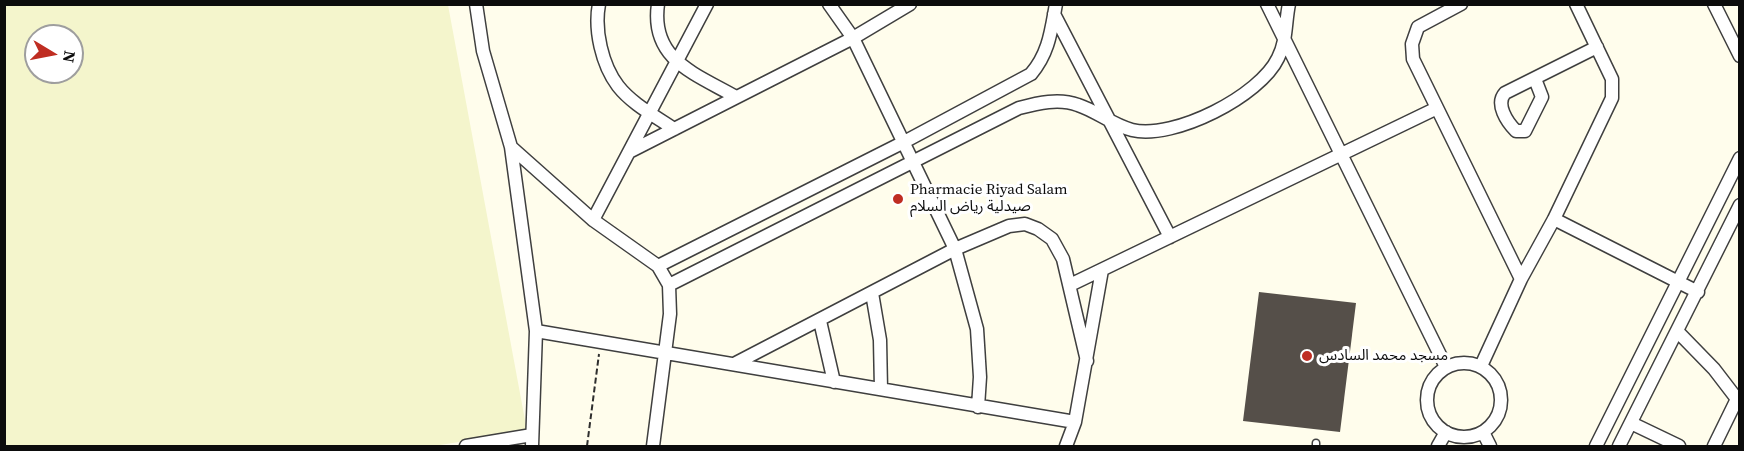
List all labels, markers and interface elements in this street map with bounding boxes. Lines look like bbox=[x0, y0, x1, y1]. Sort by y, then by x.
north arrow bbox=[24, 24, 84, 84]
text: N bbox=[58, 49, 82, 64]
place label: Pharmacie Riyad Salam صيدلية رياض السلام bbox=[910, 181, 1068, 216]
marker: Pharmacie Riyad Salam صيدلية رياض السلام bbox=[891, 192, 905, 206]
place label: مسجد محمد السادس bbox=[1319, 347, 1448, 365]
marker: مسجد محمد السادس bbox=[1300, 349, 1314, 363]

